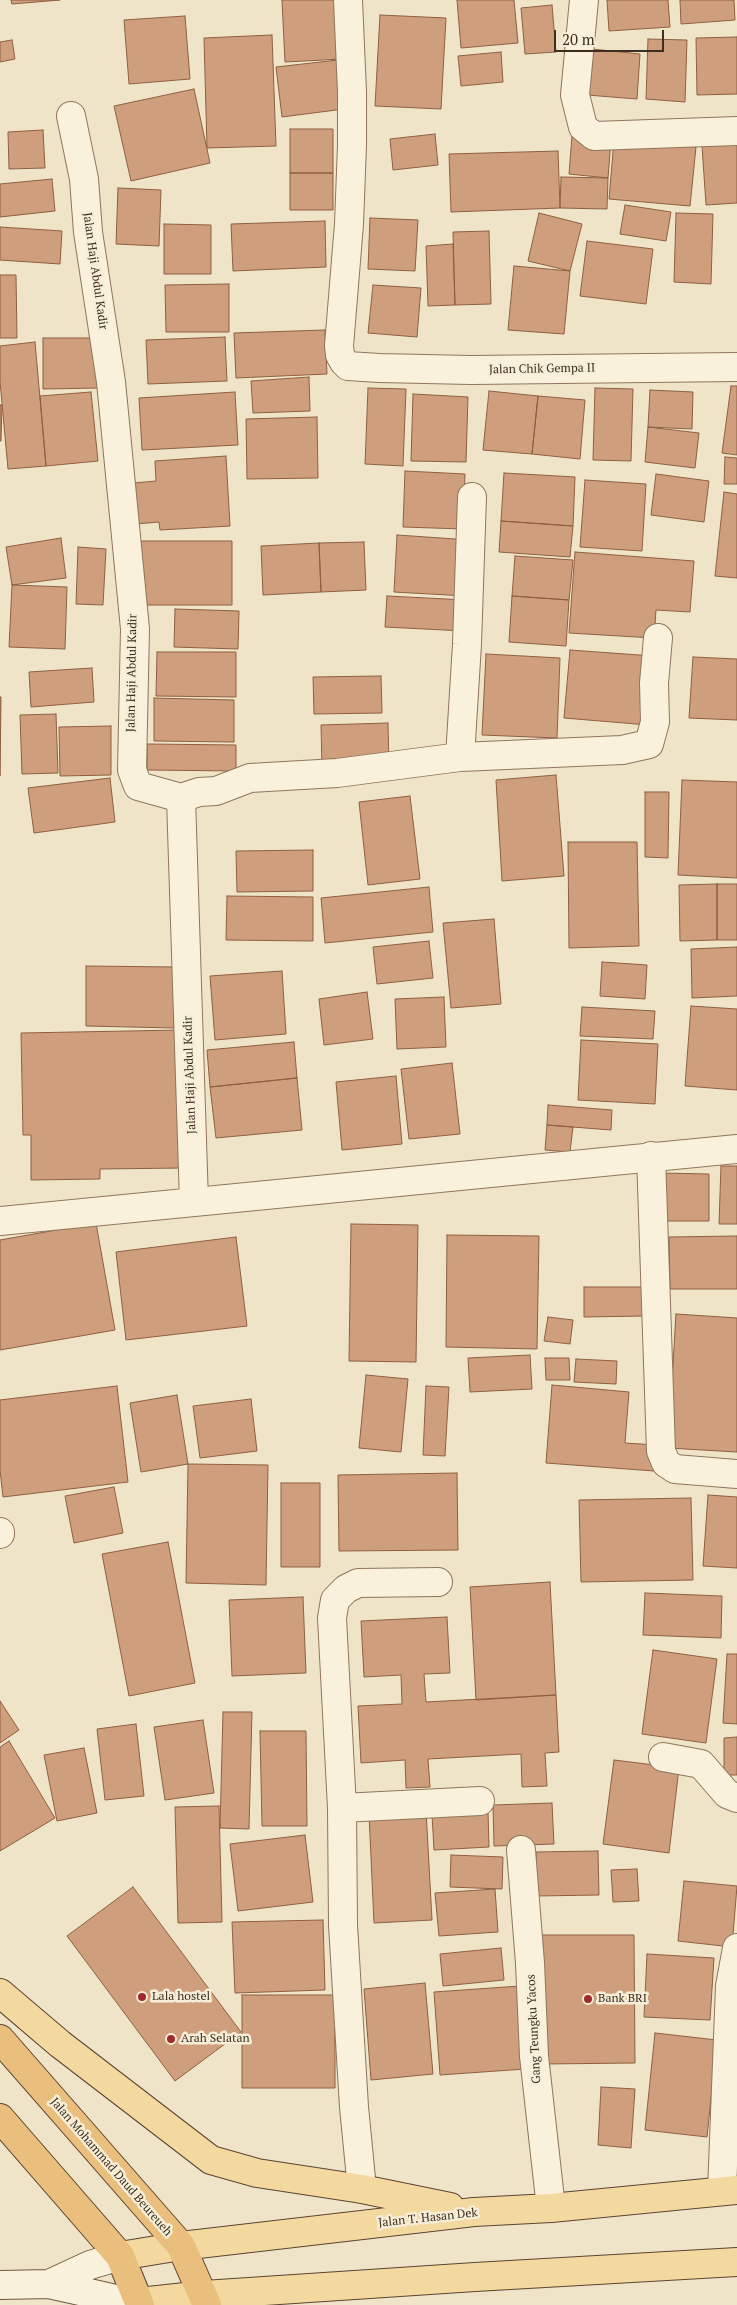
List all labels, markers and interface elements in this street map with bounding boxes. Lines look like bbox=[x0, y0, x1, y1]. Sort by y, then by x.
scale bar bbox=[557, 20, 667, 52]
text: 20 m bbox=[562, 29, 595, 49]
street label: Jalan Haji Abdul Kadir bbox=[80, 211, 110, 331]
street label: Jalan Chik Gempa II bbox=[489, 361, 595, 377]
street label: Jalan Haji Abdul Kadir bbox=[124, 614, 140, 732]
street label: Jalan Haji Abdul Kadir bbox=[181, 1016, 199, 1134]
street label: Gang Teungku Yacos bbox=[524, 1974, 544, 2084]
place label: Lala hostel bbox=[152, 1990, 210, 2004]
marker: Lala hostel bbox=[136, 1991, 148, 2003]
place label: Bank BRI bbox=[598, 1992, 647, 2006]
marker: Bank BRI bbox=[582, 1993, 594, 2005]
place label: Arah Selatan bbox=[181, 2032, 250, 2046]
marker: Arah Selatan bbox=[165, 2033, 177, 2045]
street label: Jalan Mohammad Daud Beureueh bbox=[47, 2095, 175, 2239]
street label: Jalan T. Hasan Dek bbox=[378, 2206, 478, 2230]

